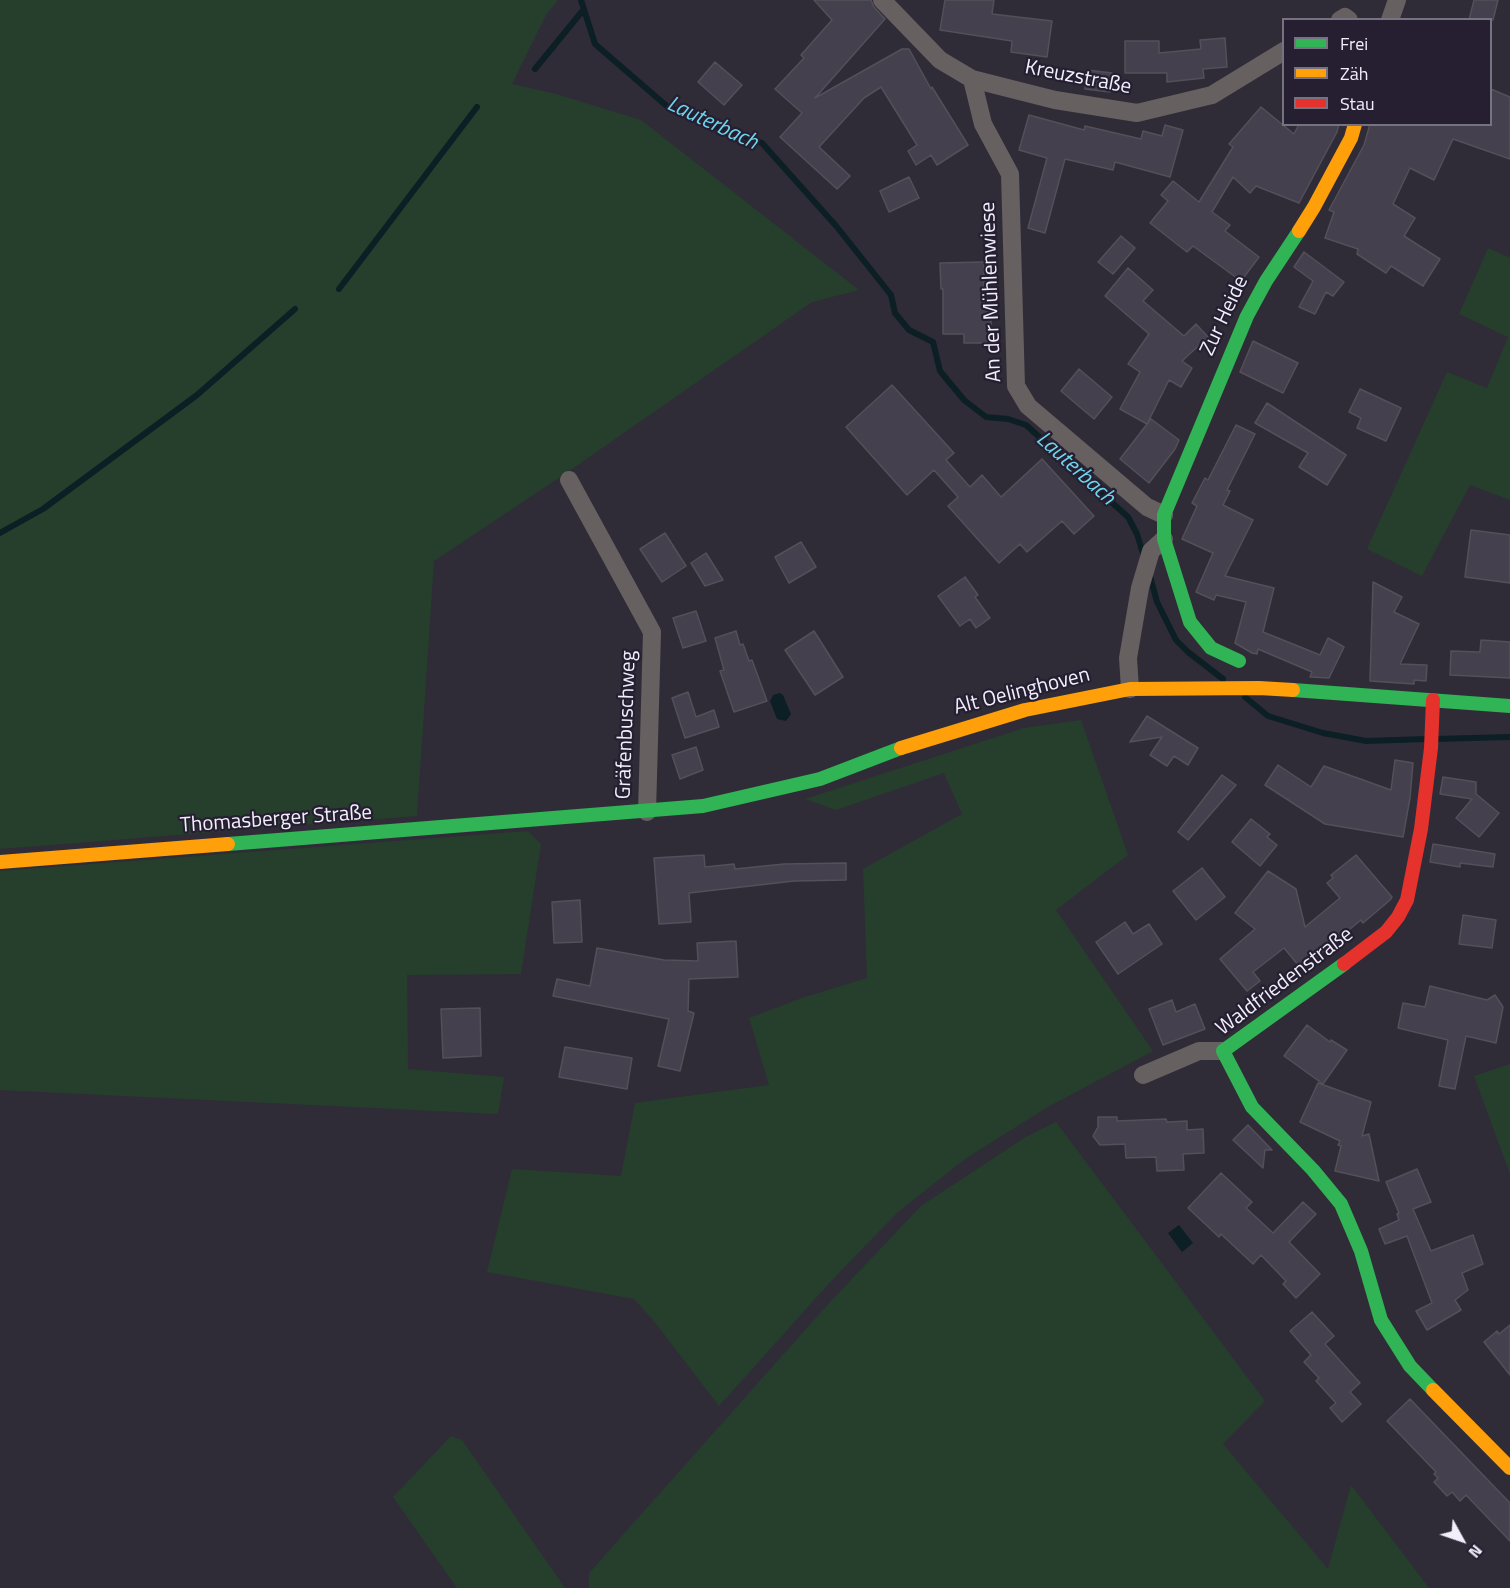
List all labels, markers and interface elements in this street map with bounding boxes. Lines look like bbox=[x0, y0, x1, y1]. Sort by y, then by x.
legend bbox=[1282, 18, 1492, 126]
text: Frei bbox=[1340, 30, 1368, 57]
street label: Kreuzstraße bbox=[1023, 55, 1133, 101]
text: Zäh bbox=[1340, 60, 1368, 87]
text: Stau bbox=[1340, 90, 1375, 117]
water label: Lauterbach bbox=[662, 91, 762, 157]
street label: An der Mühlenwiese bbox=[976, 201, 1008, 383]
street label: Zur Heide bbox=[1196, 272, 1254, 360]
water label: Lauterbach bbox=[1030, 427, 1120, 511]
street label: Gräfenbuschweg bbox=[612, 650, 642, 800]
street label: Alt Oelinghoven bbox=[951, 663, 1093, 721]
street label: Thomasberger Straße bbox=[179, 801, 373, 839]
street label: Waldfriedenstraße bbox=[1212, 922, 1358, 1042]
north arrow bbox=[1432, 1510, 1492, 1570]
text: N bbox=[1463, 1540, 1489, 1564]

